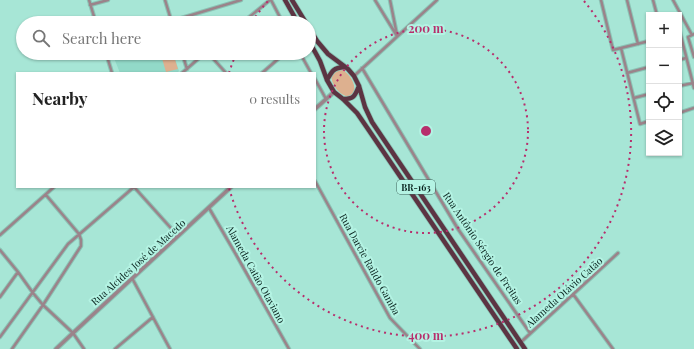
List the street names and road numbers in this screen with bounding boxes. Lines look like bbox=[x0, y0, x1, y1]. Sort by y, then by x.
road number: BR-163 bbox=[397, 180, 435, 194]
street label: Rua Antônio Sérgio de Freitas bbox=[440, 189, 526, 307]
street label: Rua Darcie Raildo Gamba bbox=[336, 211, 404, 317]
street label: Rua Alcídes José de Macedo bbox=[88, 215, 189, 308]
street label: Alameda Catão Otaviano bbox=[223, 222, 289, 326]
street label: Alameda Otávio Catão bbox=[522, 253, 606, 331]

